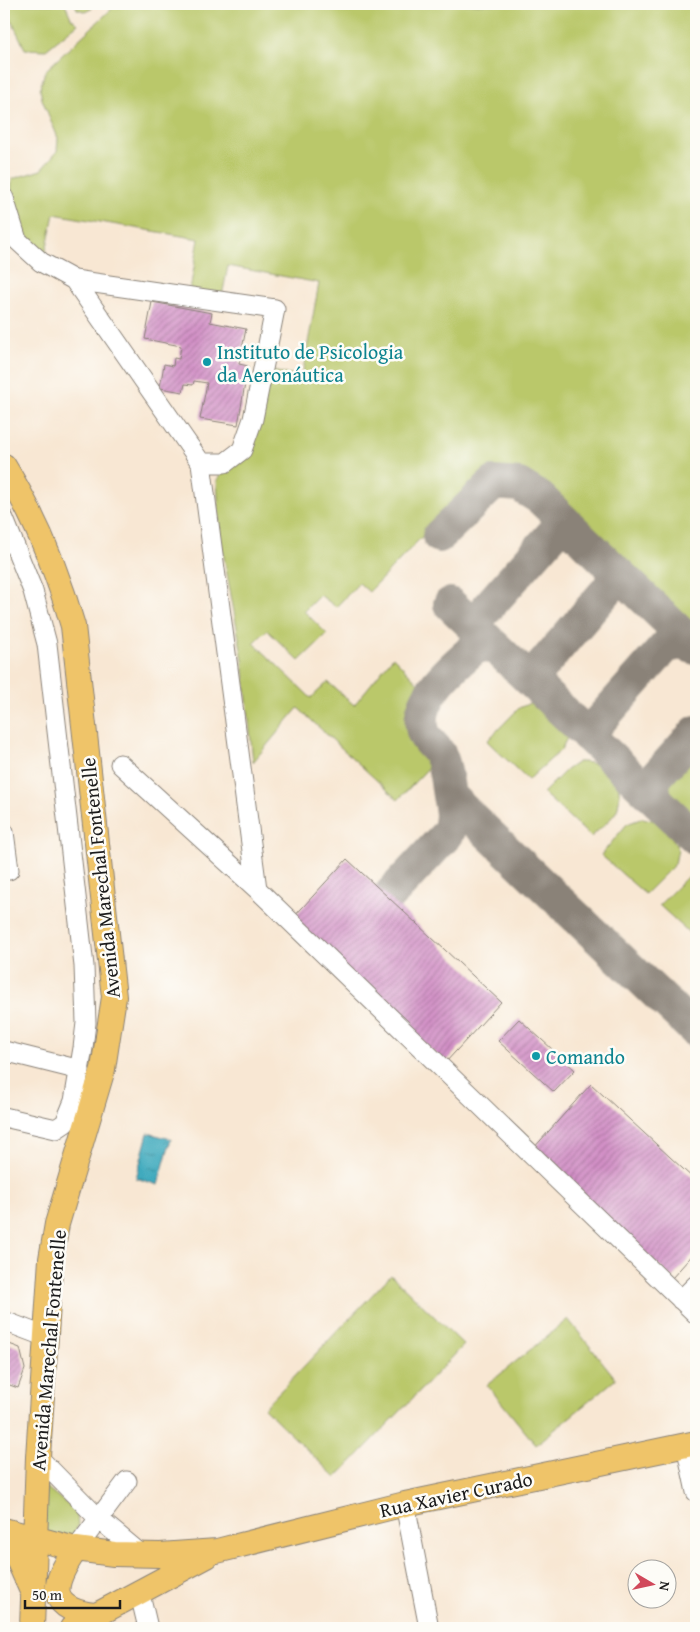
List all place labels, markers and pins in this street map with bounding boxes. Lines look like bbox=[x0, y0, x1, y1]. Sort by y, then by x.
place label: Instituto de Psicologia da Aeronáutica bbox=[217, 337, 404, 389]
marker: Instituto de Psicologia da Aeronáutica bbox=[201, 356, 213, 368]
place label: Comando bbox=[546, 1042, 625, 1071]
marker: Comando bbox=[530, 1050, 542, 1062]

